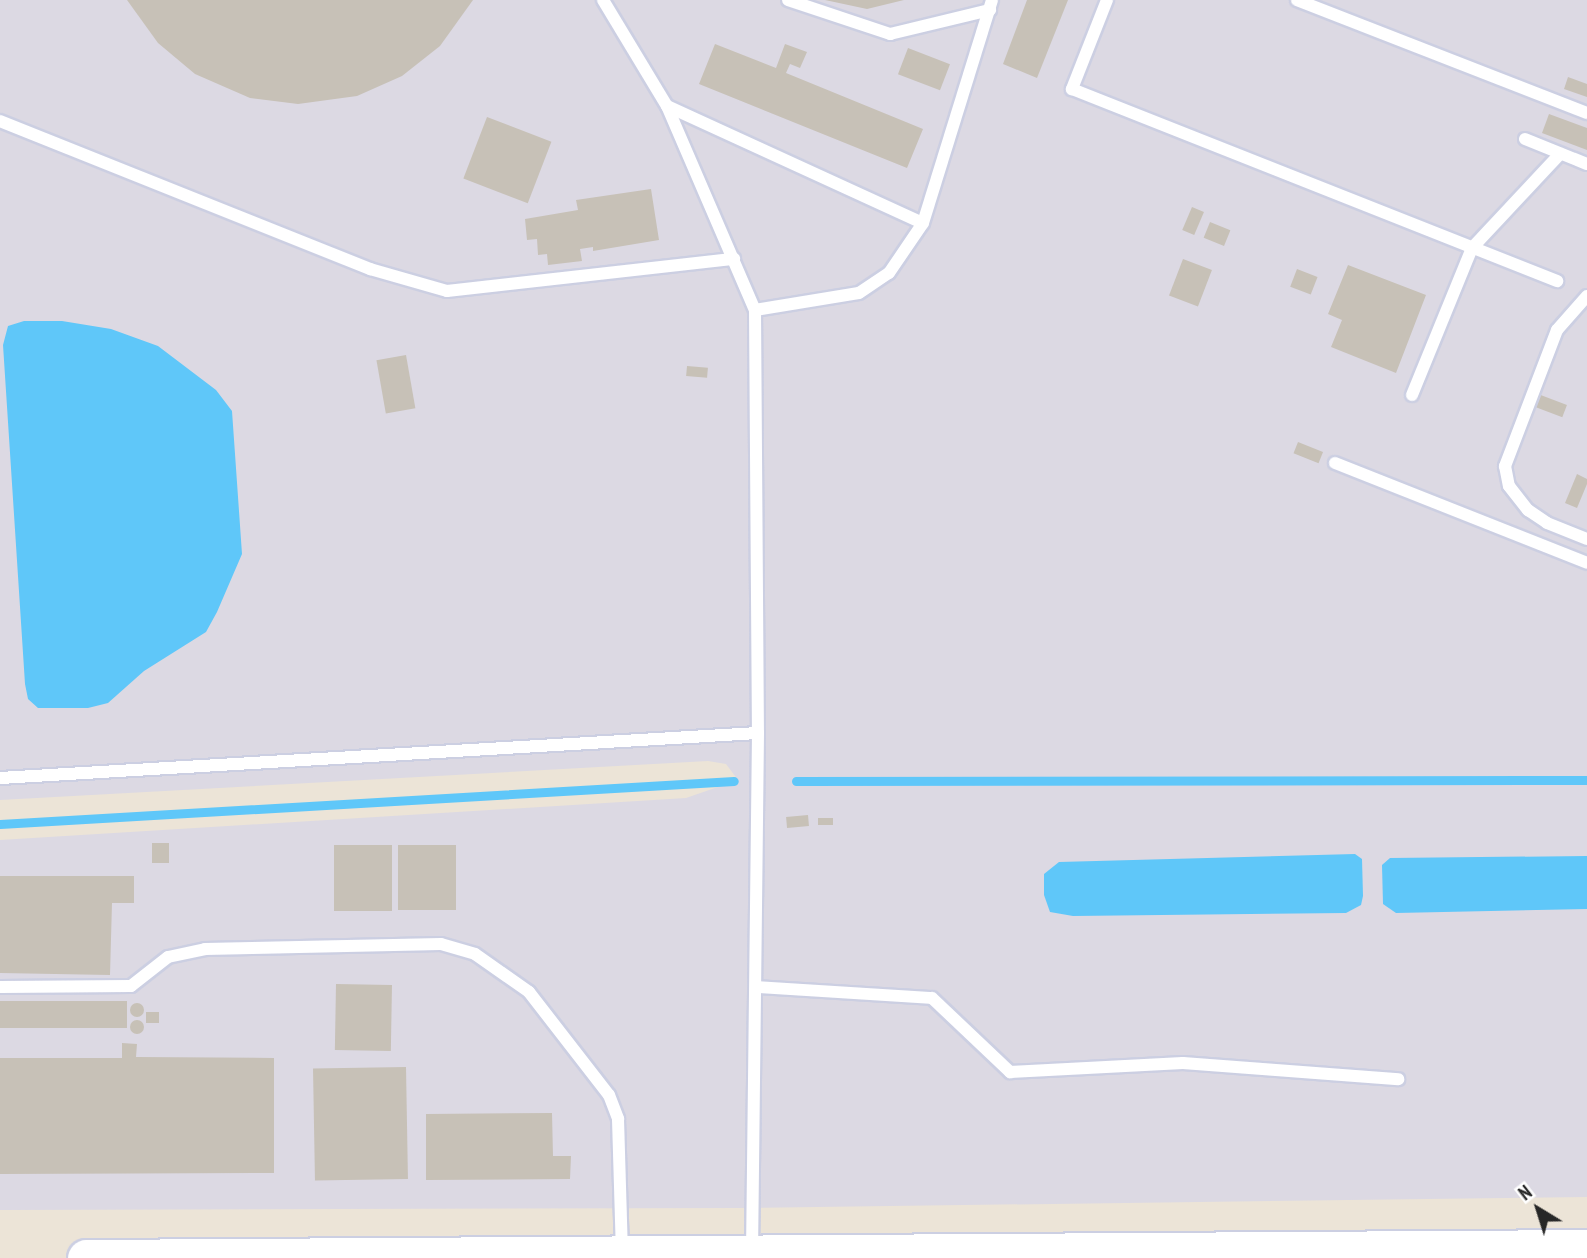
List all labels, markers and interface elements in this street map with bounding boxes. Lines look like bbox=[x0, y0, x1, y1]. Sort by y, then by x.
north arrow bbox=[1503, 1174, 1573, 1244]
text: N bbox=[1514, 1180, 1536, 1205]

